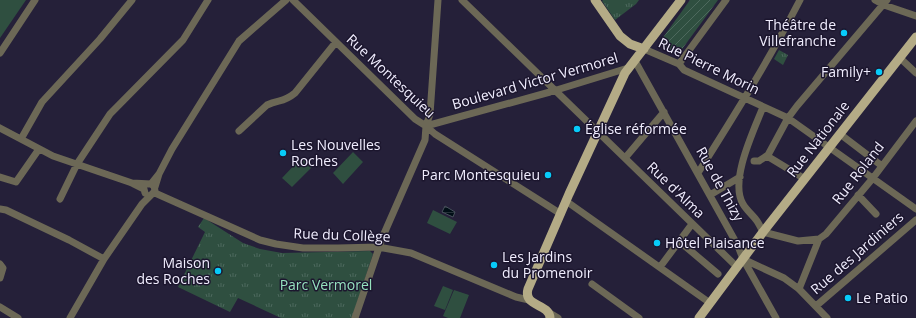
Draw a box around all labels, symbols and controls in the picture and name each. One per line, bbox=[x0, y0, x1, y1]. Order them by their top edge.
place label: Théâtre de Villefranche bbox=[759, 15, 836, 50]
marker: Théâtre de Villefranche bbox=[839, 28, 849, 38]
street label: Rue Montesquieu bbox=[343, 29, 440, 122]
street label: Rue Pierre Morin bbox=[655, 33, 763, 98]
street label: Boulevard Victor Vermorel bbox=[450, 48, 620, 113]
place label: Family+ bbox=[821, 62, 871, 81]
marker: Family+ bbox=[874, 67, 884, 77]
street label: Rue Nationale bbox=[782, 97, 853, 181]
place label: Église réformée bbox=[585, 119, 687, 138]
marker: Église réformée bbox=[572, 124, 582, 134]
place label: Les Nouvelles Roches bbox=[291, 135, 381, 170]
street label: Rue Roland bbox=[827, 138, 888, 208]
street label: Rue de Thizy bbox=[692, 143, 749, 225]
marker: Les Nouvelles Roches bbox=[278, 148, 288, 158]
street label: Rue d'Alma bbox=[643, 157, 709, 222]
place label: Parc Montesquieu bbox=[421, 165, 540, 184]
marker: Parc Montesquieu bbox=[543, 170, 553, 180]
street label: Rue des Jardiniers bbox=[806, 207, 907, 298]
street label: Rue du Collège bbox=[293, 223, 391, 246]
place label: Hôtel Plaisance bbox=[665, 233, 765, 252]
marker: Hôtel Plaisance bbox=[652, 238, 662, 248]
place label: Les Jardins du Promenoir bbox=[502, 247, 593, 282]
place label: Maison des Roches bbox=[136, 253, 210, 288]
marker: Les Jardins du Promenoir bbox=[489, 260, 499, 270]
marker: Maison des Roches bbox=[213, 266, 223, 276]
park label: Parc Vermorel bbox=[280, 275, 372, 294]
place label: Le Patio bbox=[856, 288, 908, 307]
marker: Le Patio bbox=[843, 293, 853, 303]

